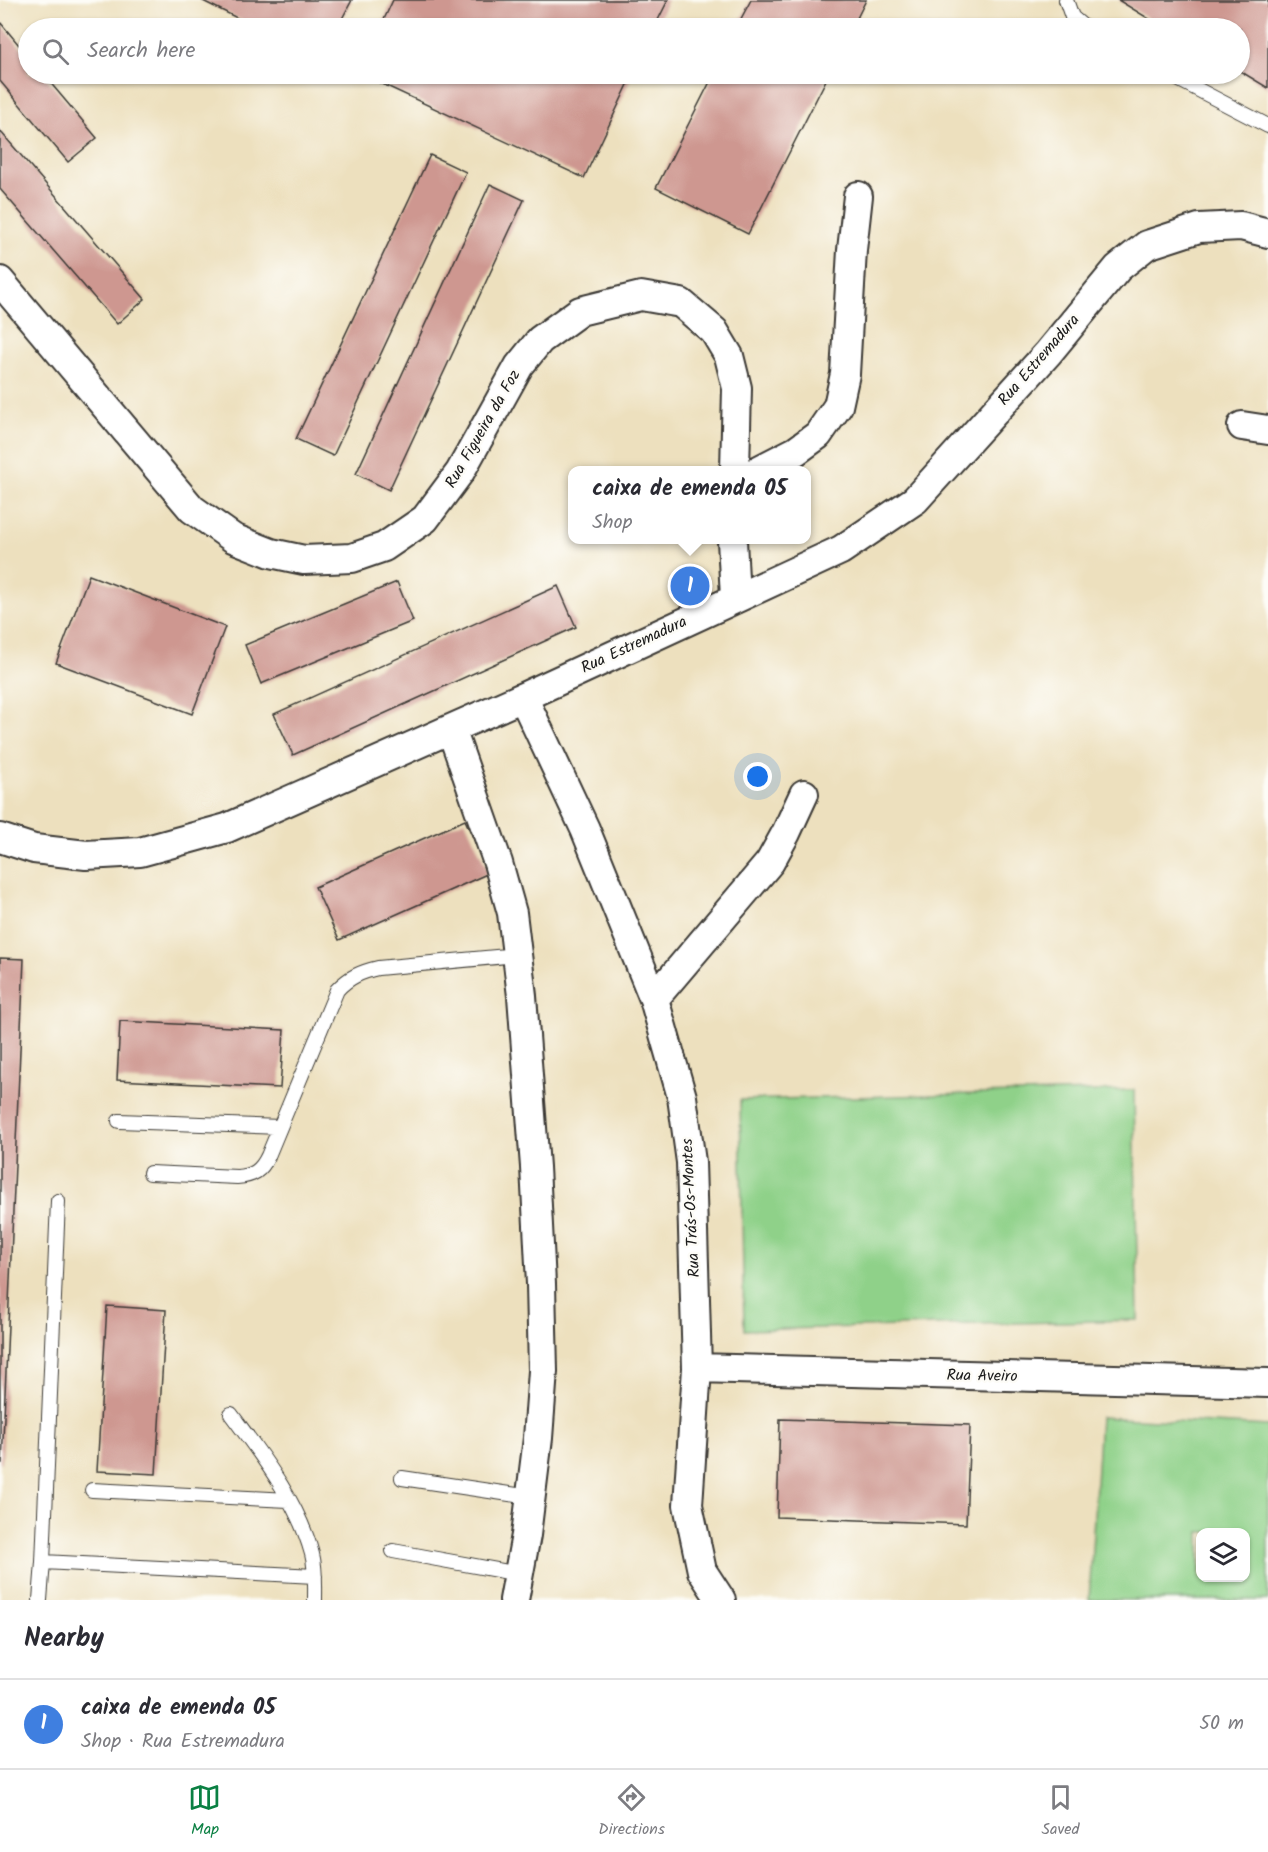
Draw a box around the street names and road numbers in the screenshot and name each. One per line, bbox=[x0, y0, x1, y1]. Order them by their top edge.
street label: Rua Estremadura bbox=[992, 309, 1086, 411]
street label: Rua Figueira da Foz bbox=[439, 365, 527, 493]
street label: Rua Estremadura bbox=[577, 609, 691, 681]
street label: Rua Trás-Os-Montes bbox=[675, 1138, 707, 1278]
street label: Rua Aveiro bbox=[946, 1363, 1018, 1389]

